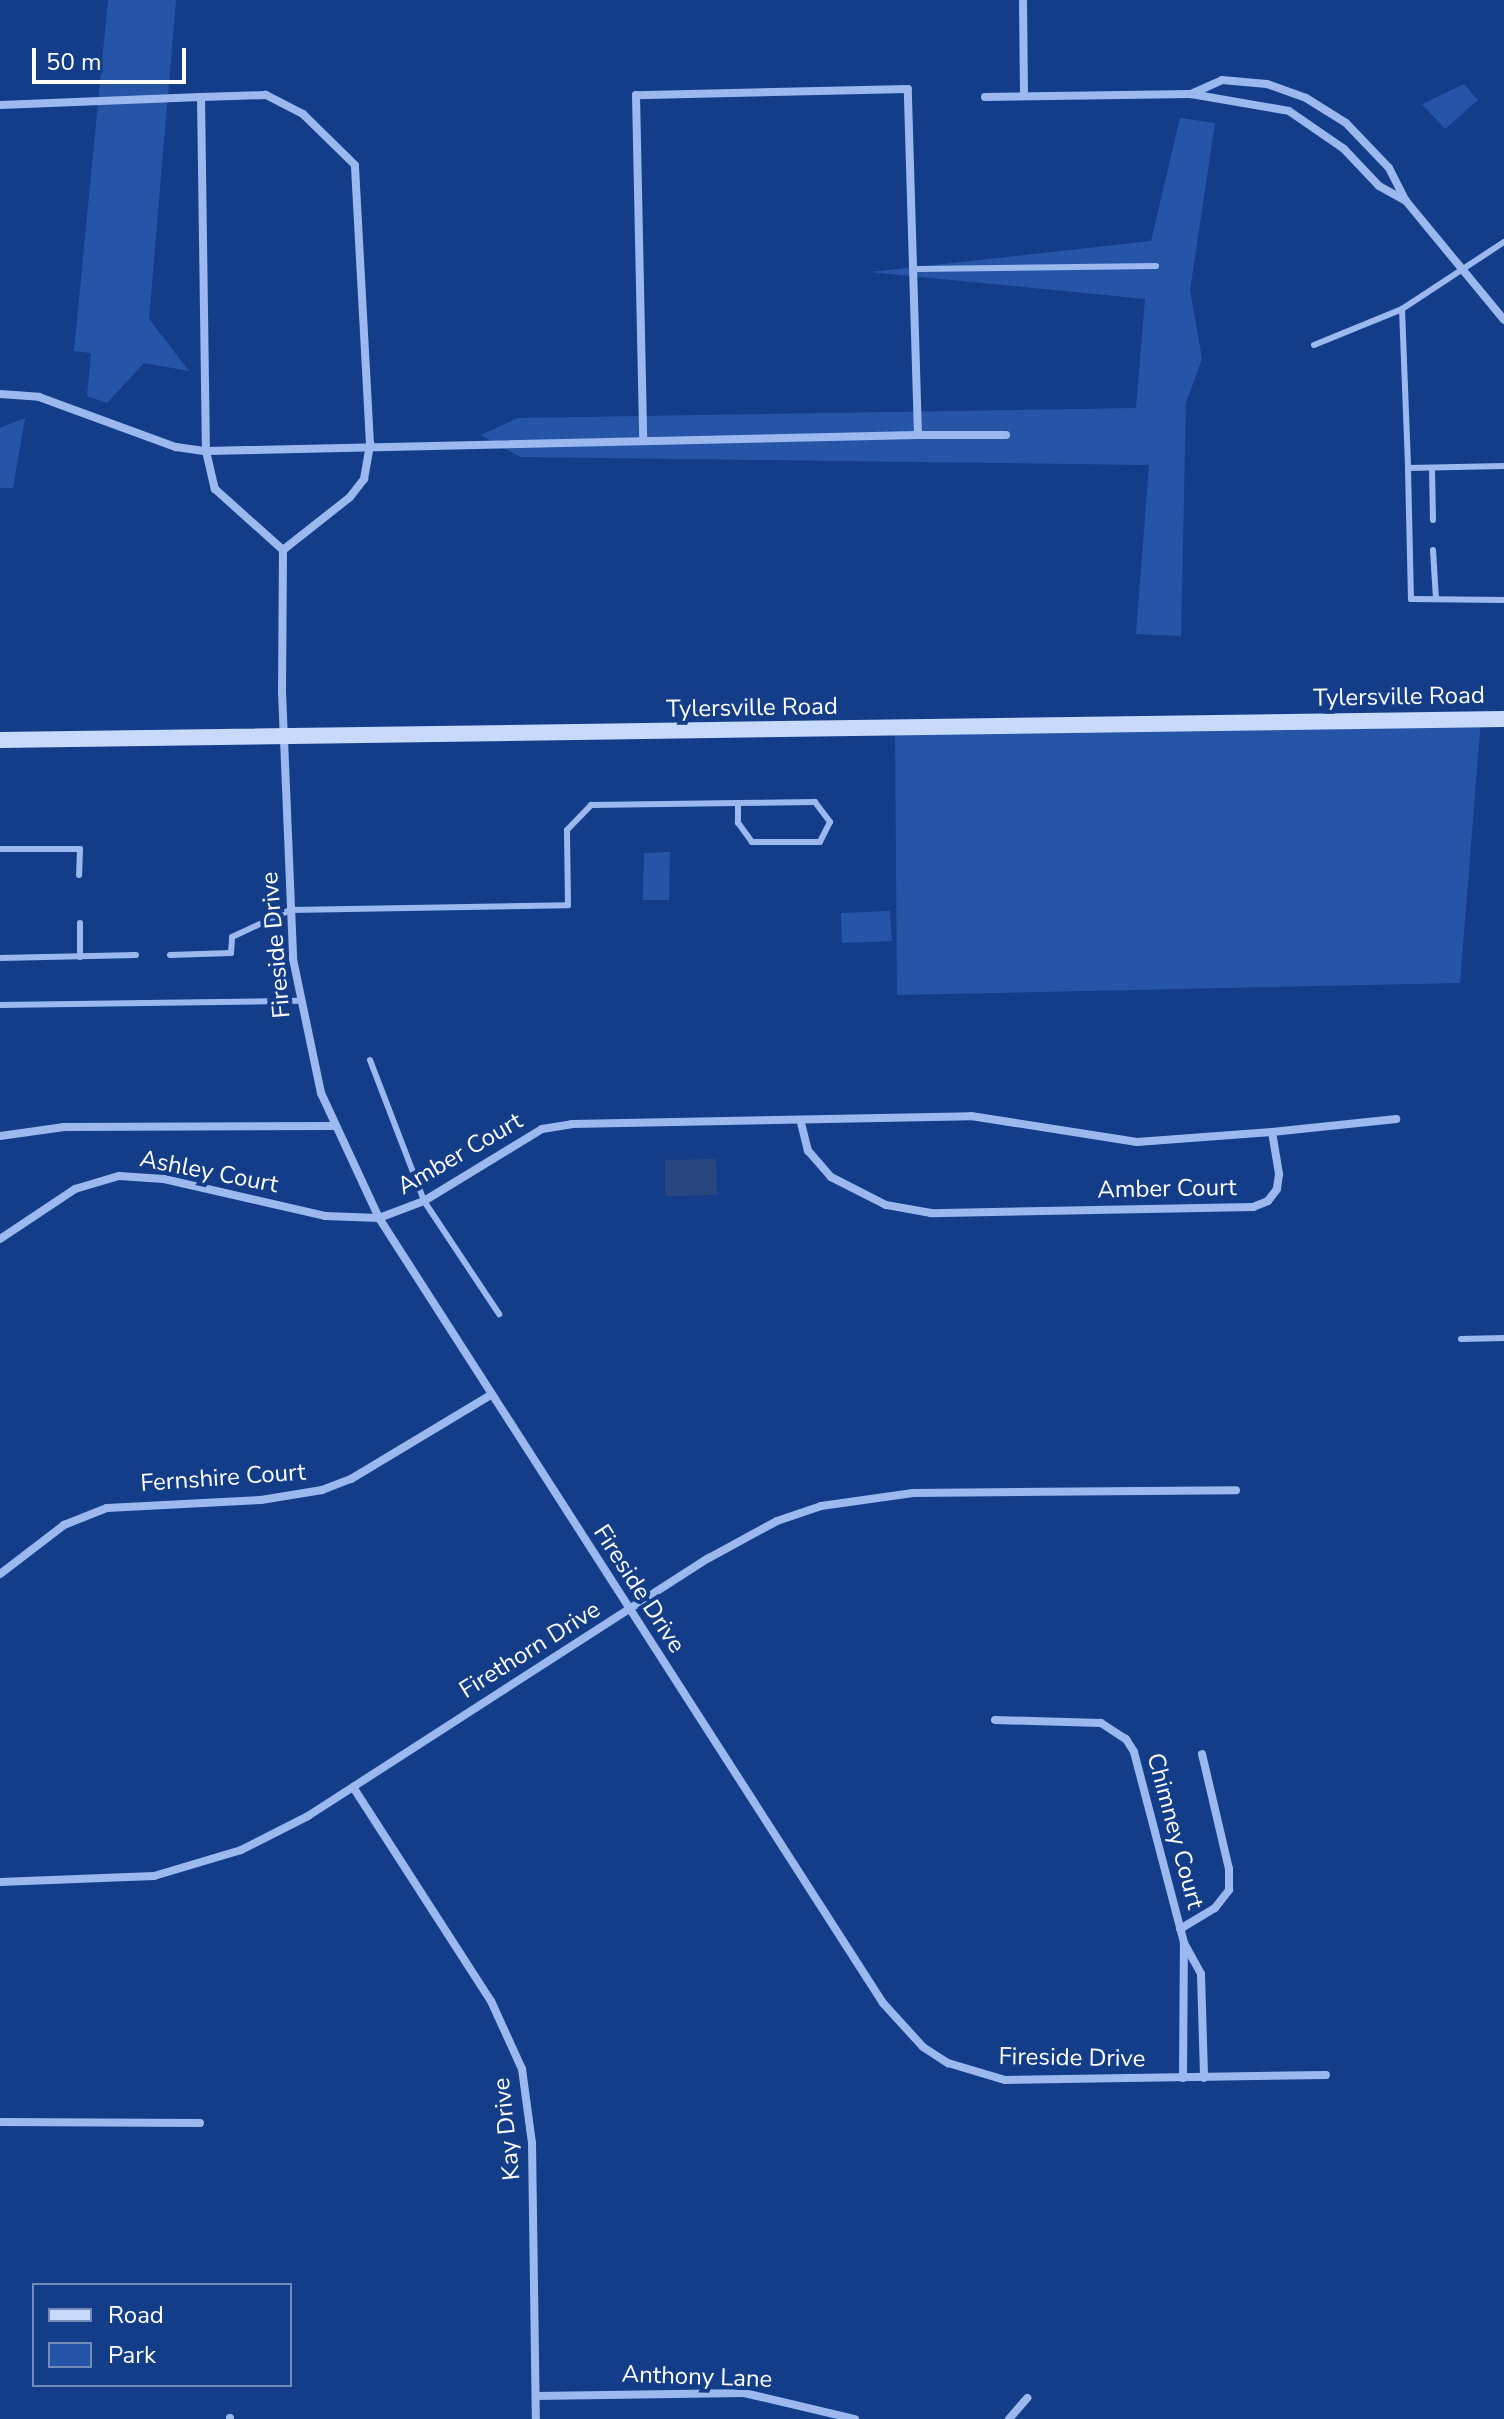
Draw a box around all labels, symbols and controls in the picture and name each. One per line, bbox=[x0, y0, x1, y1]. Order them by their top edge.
scale bar bbox=[36, 32, 190, 82]
text: 50 m bbox=[46, 46, 102, 78]
street label: Tylersville Road bbox=[1313, 681, 1485, 713]
street label: Tylersville Road bbox=[666, 692, 838, 724]
street label: Fireside Drive bbox=[255, 871, 297, 1019]
street label: Amber Court bbox=[392, 1107, 528, 1201]
street label: Ashley Court bbox=[137, 1144, 281, 1200]
street label: Amber Court bbox=[1097, 1173, 1237, 1205]
street label: Fernshire Court bbox=[139, 1458, 307, 1498]
street label: Fireside Drive bbox=[587, 1520, 691, 1658]
street label: Firethorn Drive bbox=[454, 1595, 606, 1705]
street label: Chimney Court bbox=[1140, 1750, 1210, 1912]
street label: Fireside Drive bbox=[998, 2042, 1146, 2074]
street label: Kay Drive bbox=[487, 2076, 527, 2182]
legend bbox=[32, 2283, 292, 2387]
text: Road bbox=[108, 2299, 164, 2331]
text: Park bbox=[108, 2339, 156, 2371]
street label: Anthony Lane bbox=[621, 2360, 773, 2394]

